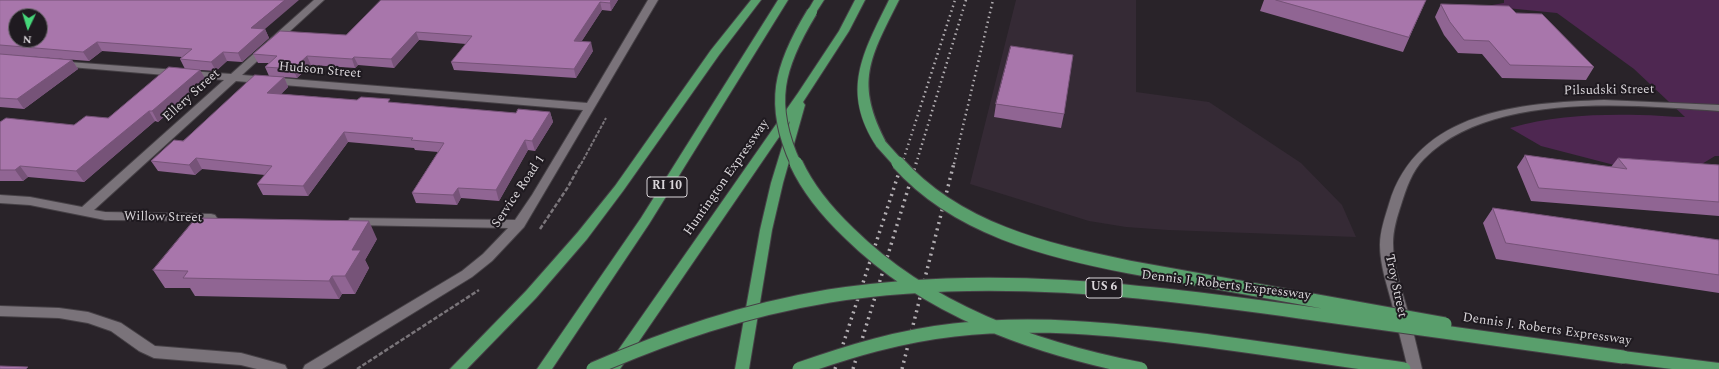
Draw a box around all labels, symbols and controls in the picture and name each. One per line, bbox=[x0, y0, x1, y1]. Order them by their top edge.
north arrow bbox=[8, 8, 48, 48]
text: N bbox=[22, 31, 32, 48]
street label: Hudson Street bbox=[278, 60, 362, 82]
street label: Ellery Street bbox=[160, 66, 224, 126]
street label: Pilsudski Street bbox=[1564, 82, 1654, 100]
street label: Huntington Expressway bbox=[681, 117, 773, 239]
street label: Service Road 1 bbox=[489, 153, 549, 231]
road number: RI 10 bbox=[647, 177, 687, 197]
street label: Willow Street bbox=[124, 210, 202, 226]
street label: Troy Street bbox=[1381, 253, 1409, 319]
street label: Dennis J. Roberts Expressway bbox=[1140, 268, 1312, 304]
road number: US 6 bbox=[1086, 278, 1122, 298]
street label: Dennis J. Roberts Expressway bbox=[1462, 310, 1632, 350]

